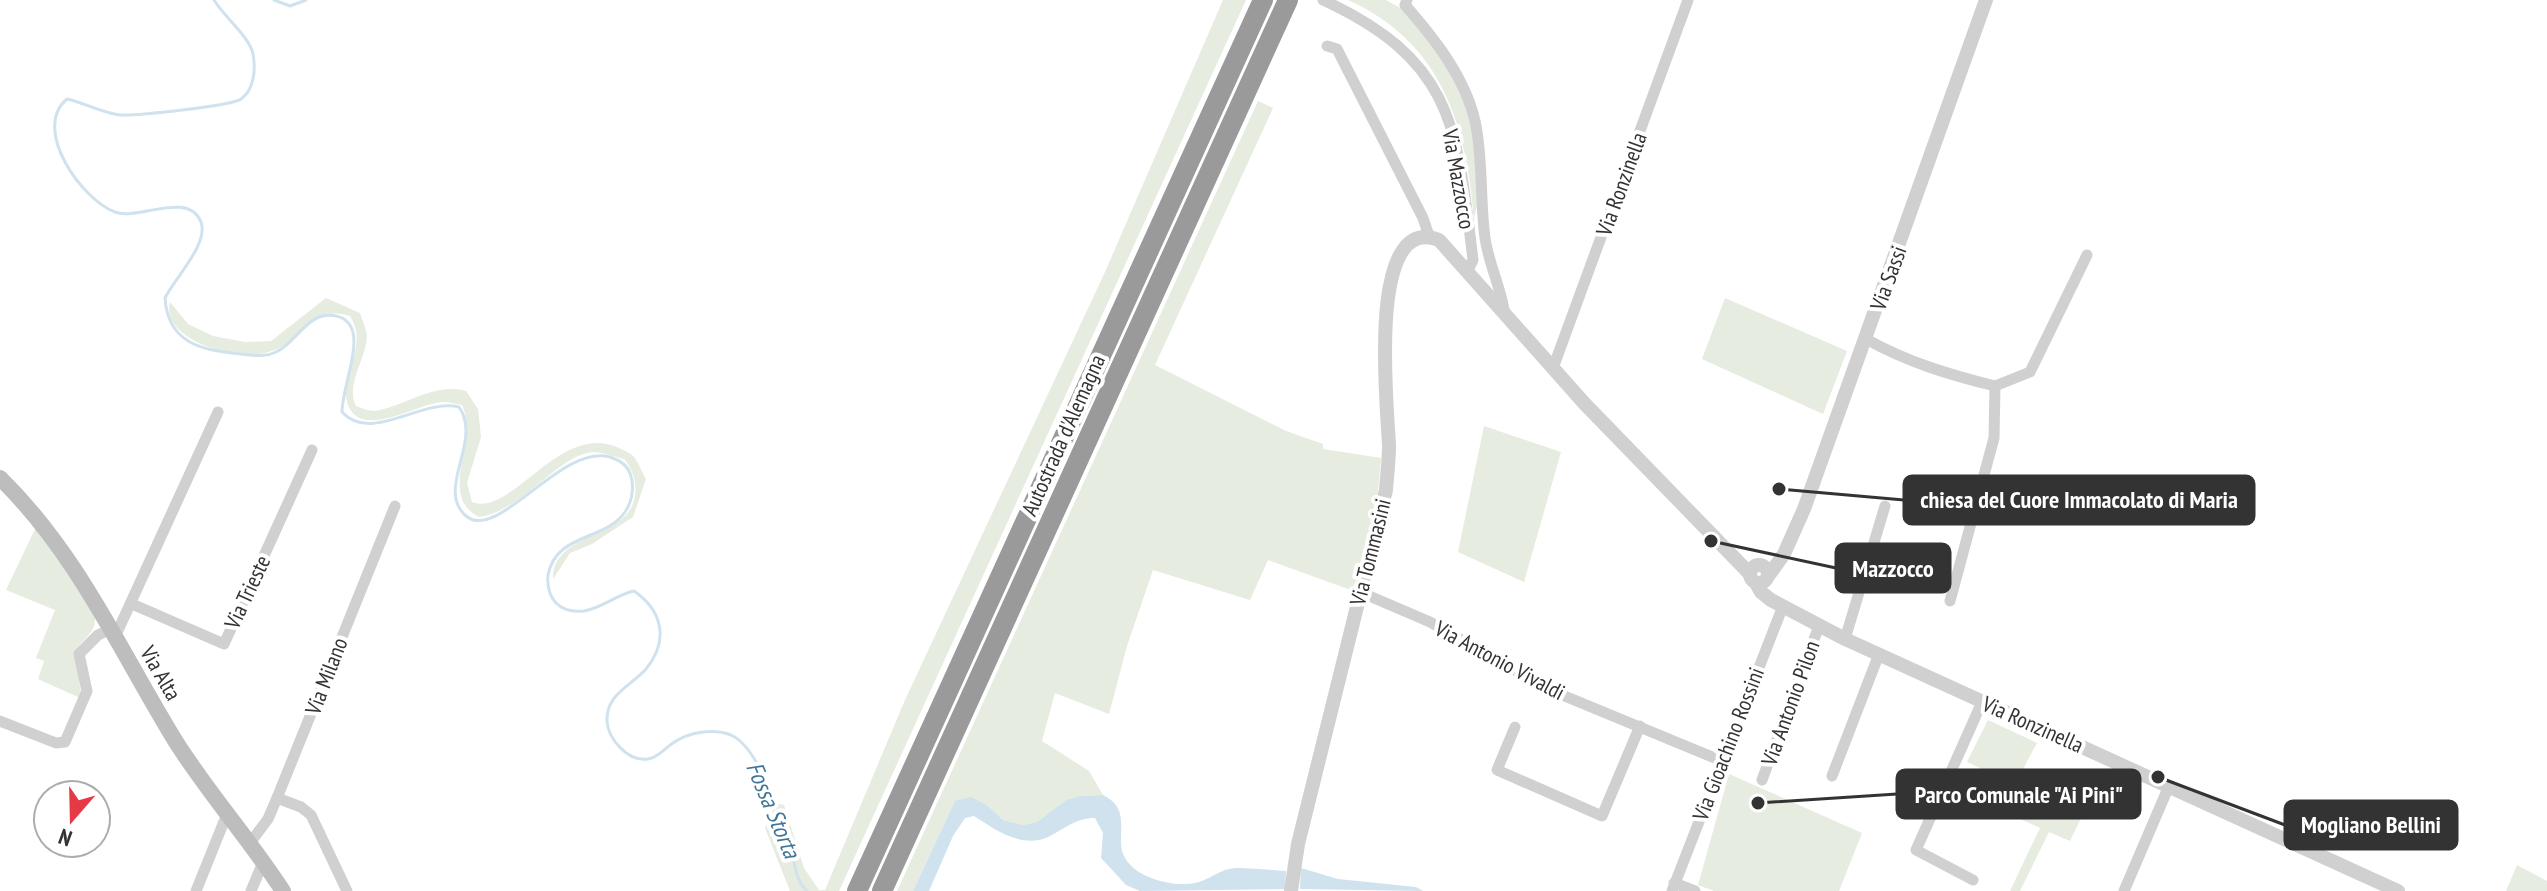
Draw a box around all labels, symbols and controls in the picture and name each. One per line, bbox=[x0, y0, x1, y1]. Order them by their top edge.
street label: Via Mazzocco bbox=[1436, 126, 1482, 231]
street label: Via Ronzinella bbox=[1589, 129, 1653, 240]
street label: Via Sassi bbox=[1863, 242, 1912, 315]
street label: Autostrada d'Alemagna bbox=[1015, 350, 1111, 520]
callout: chiesa del Cuore Immacolato di Maria bbox=[1904, 476, 2254, 524]
text: chiesa del Cuore Immacolato di Maria bbox=[1920, 484, 2238, 515]
street label: Via Tommasini bbox=[1343, 496, 1397, 609]
callout: Mazzocco bbox=[1836, 544, 1950, 592]
street label: Via Trieste bbox=[217, 551, 276, 634]
text: Mazzocco bbox=[1852, 553, 1934, 584]
street label: Via Antonio Vivaldi bbox=[1429, 614, 1570, 706]
street label: Via Milano bbox=[298, 633, 353, 719]
street label: Via Antonio Pilon bbox=[1754, 637, 1826, 770]
street label: Via Alta bbox=[134, 640, 188, 705]
street label: Via Gioachino Rossini bbox=[1686, 663, 1770, 825]
street label: Via Ronzinella bbox=[1977, 689, 2088, 759]
water label: Fossa Storta bbox=[739, 757, 808, 864]
callout: Parco Comunale "Ai Pini" bbox=[1897, 770, 2140, 818]
north arrow bbox=[32, 779, 112, 859]
text: Parco Comunale "Ai Pini" bbox=[1915, 779, 2123, 810]
callout: Mogliano Bellini bbox=[2285, 801, 2457, 849]
text: Mogliano Bellini bbox=[2301, 809, 2441, 840]
text: N bbox=[55, 823, 76, 853]

